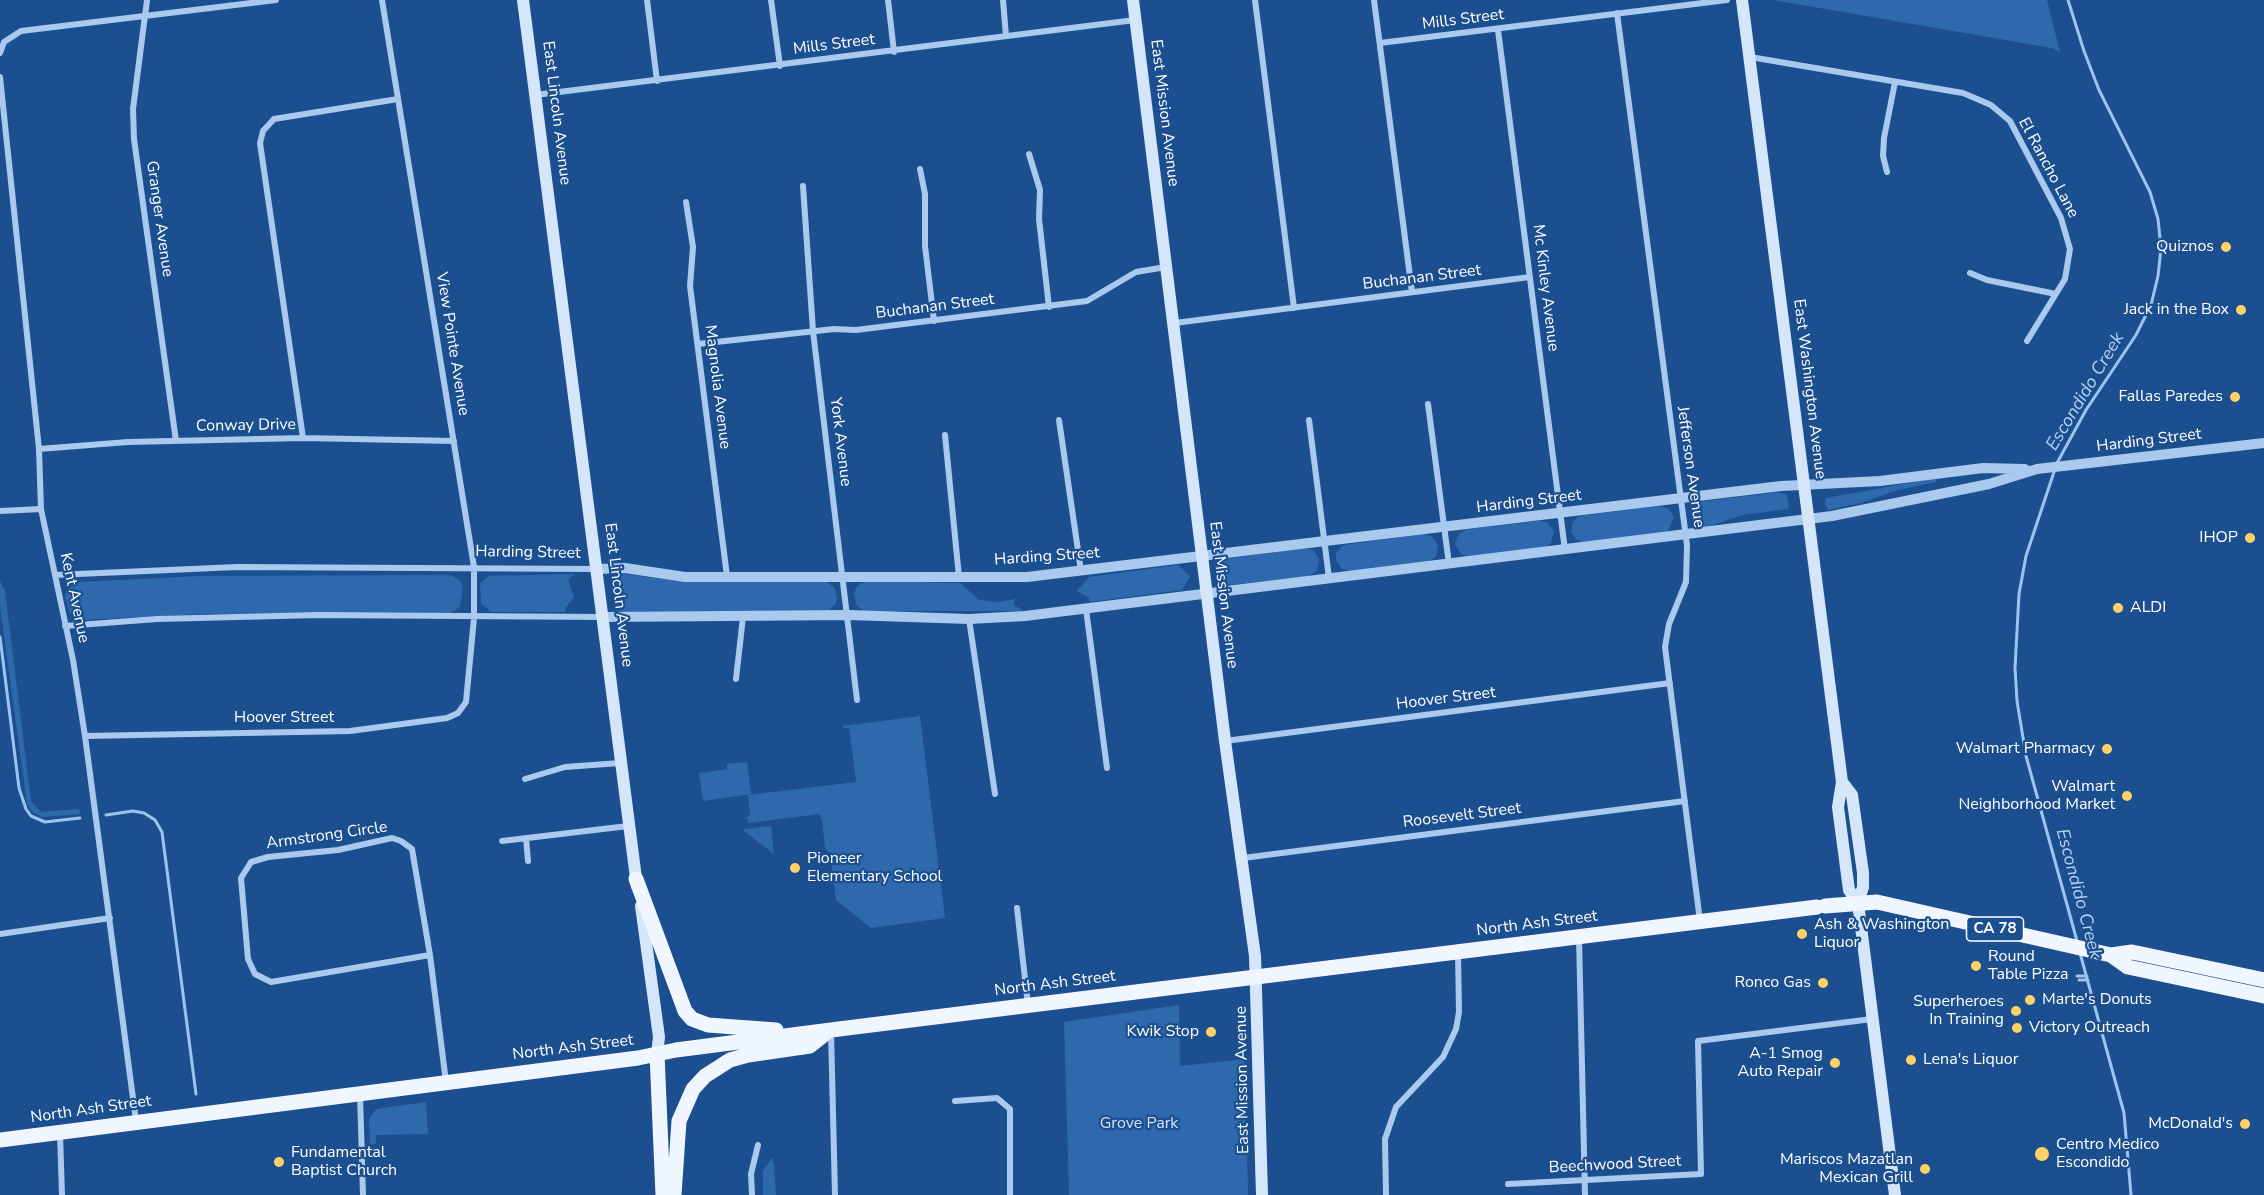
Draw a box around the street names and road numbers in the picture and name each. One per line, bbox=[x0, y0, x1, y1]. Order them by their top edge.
street label: Mills Street bbox=[1421, 5, 1505, 35]
street label: Mills Street bbox=[792, 30, 876, 60]
street label: East Mission Avenue bbox=[1145, 38, 1183, 188]
street label: East Lincoln Avenue bbox=[538, 40, 574, 186]
street label: El Rancho Lane bbox=[2014, 115, 2082, 221]
street label: Granger Avenue bbox=[141, 160, 177, 278]
street label: Mc Kinley Avenue bbox=[1528, 223, 1562, 353]
street label: Buchanan Street bbox=[1362, 261, 1482, 295]
street label: View Pointe Avenue bbox=[431, 271, 473, 417]
street label: Buchanan Street bbox=[875, 290, 995, 324]
street label: East Washington Avenue bbox=[1788, 298, 1830, 480]
street label: Magnolia Avenue bbox=[700, 324, 734, 450]
street label: York Avenue bbox=[825, 396, 855, 488]
street label: Jefferson Avenue bbox=[1672, 405, 1708, 529]
street label: Conway Drive bbox=[196, 416, 296, 436]
street label: Harding Street bbox=[2095, 425, 2203, 457]
street label: Harding Street bbox=[1475, 486, 1583, 518]
street label: East Mission Avenue bbox=[1204, 520, 1242, 670]
street label: East Lincoln Avenue bbox=[600, 522, 636, 668]
street label: Harding Street bbox=[475, 542, 581, 564]
street label: Harding Street bbox=[994, 544, 1100, 570]
street label: Kent Avenue bbox=[55, 551, 93, 645]
street label: Hoover Street bbox=[1395, 683, 1497, 715]
street label: Hoover Street bbox=[234, 708, 334, 728]
street label: Roosevelt Street bbox=[1402, 799, 1522, 833]
street label: Armstrong Circle bbox=[265, 818, 389, 854]
street label: North Ash Street bbox=[1475, 907, 1599, 941]
road number: CA 78 bbox=[1966, 917, 2024, 941]
street label: North Ash Street bbox=[993, 967, 1117, 1001]
street label: East Mission Avenue bbox=[1232, 1006, 1254, 1154]
street label: North Ash Street bbox=[511, 1031, 635, 1065]
street label: North Ash Street bbox=[29, 1092, 153, 1128]
street label: Beechwood Street bbox=[1548, 1152, 1682, 1178]

